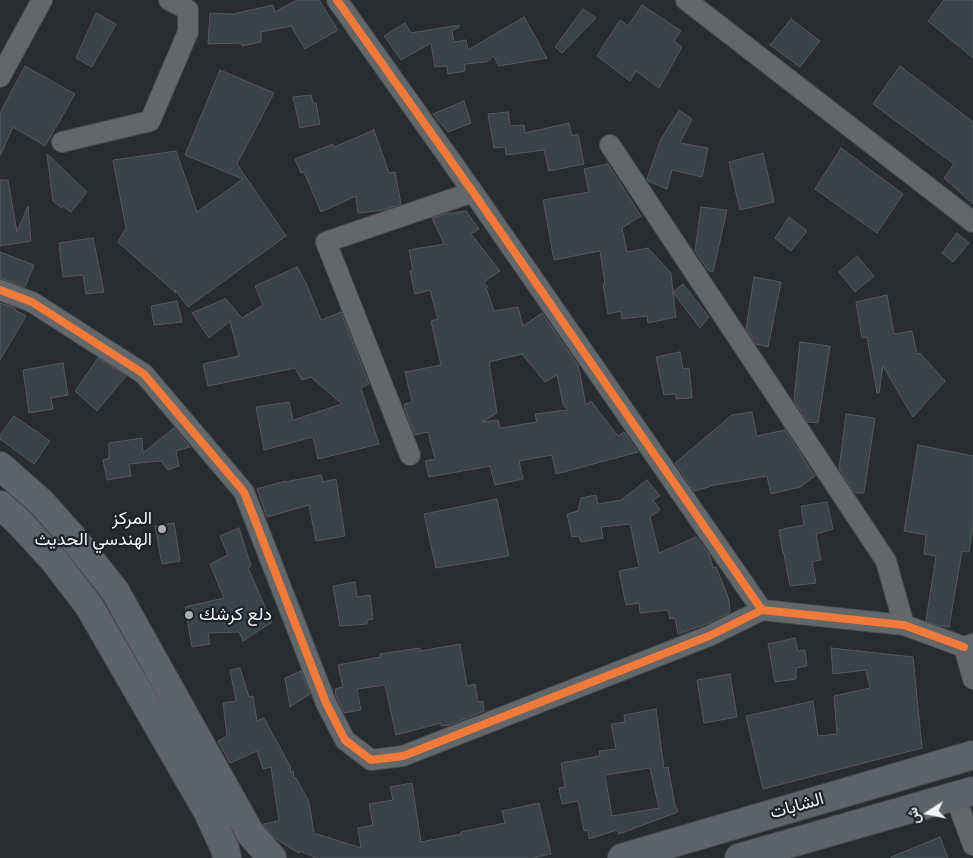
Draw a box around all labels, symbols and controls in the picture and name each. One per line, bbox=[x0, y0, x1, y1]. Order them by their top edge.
place label: المركز الهندسي الحديث bbox=[34, 508, 152, 550]
marker: المركز الهندسي الحديث bbox=[156, 523, 168, 535]
place label: دلع كرشك bbox=[199, 604, 272, 626]
marker: دلع كرشك bbox=[183, 609, 195, 621]
street label: الشابات bbox=[768, 788, 826, 824]
north arrow bbox=[903, 788, 953, 838]
text: ش bbox=[903, 806, 924, 826]

